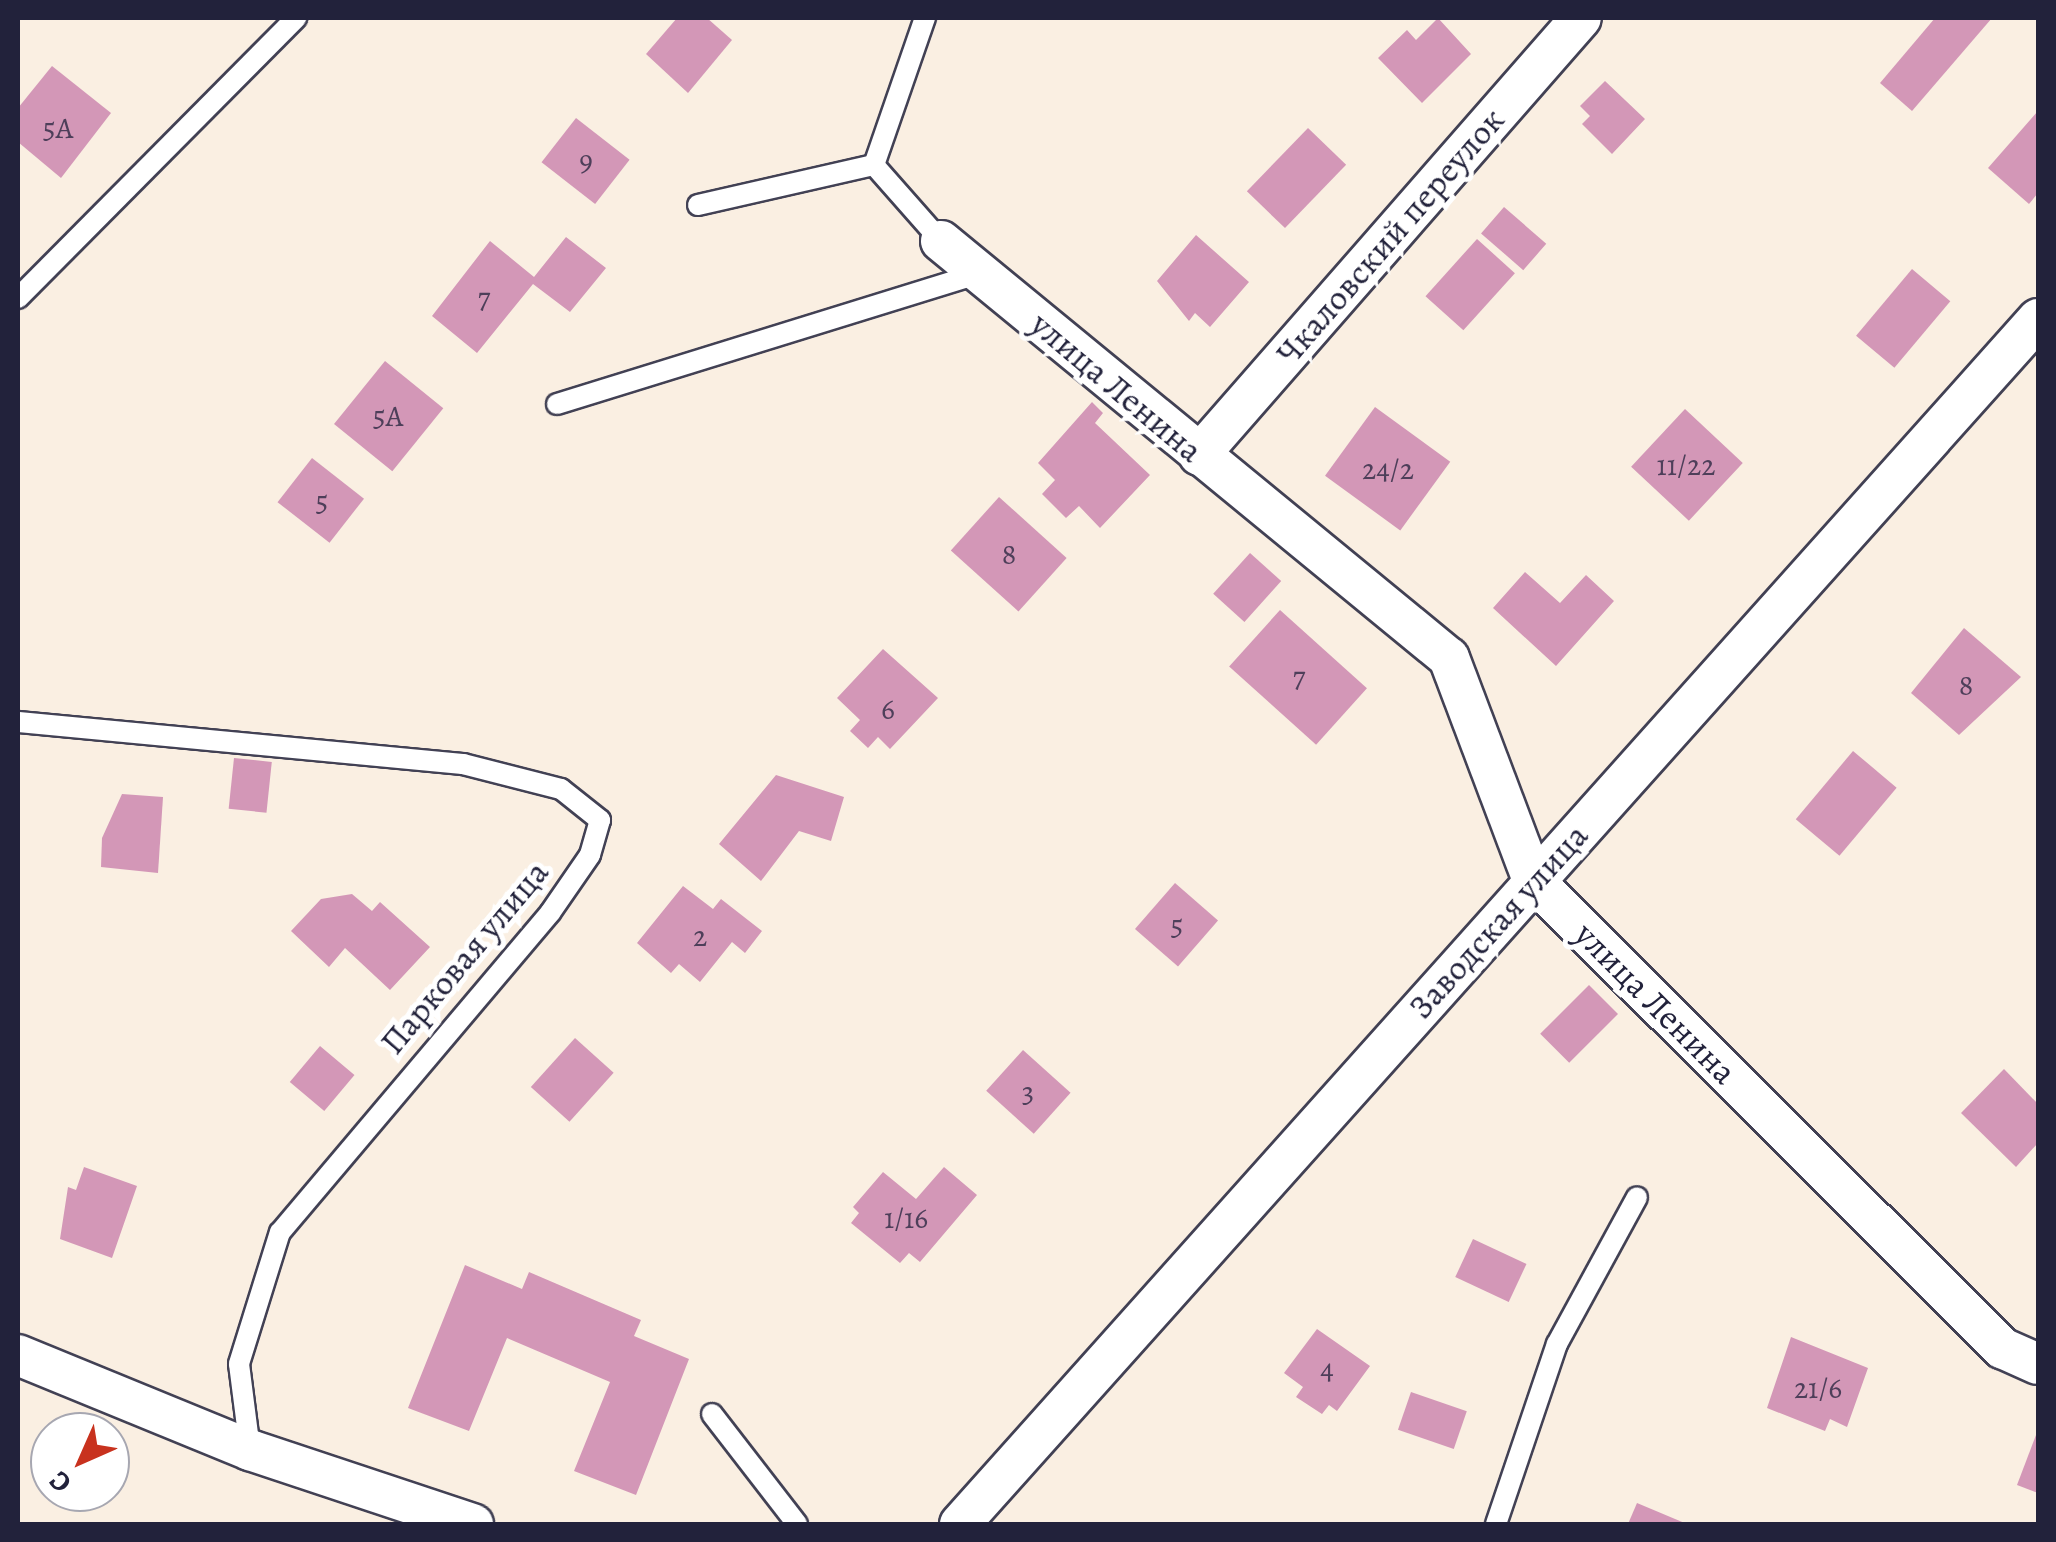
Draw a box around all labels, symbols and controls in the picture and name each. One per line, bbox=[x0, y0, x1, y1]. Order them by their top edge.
street label: Чкаловский переулок bbox=[1267, 99, 1513, 373]
house number: 5А bbox=[43, 110, 73, 146]
house number: 9 bbox=[579, 143, 593, 179]
house number: 7 bbox=[478, 280, 490, 316]
street label: улица Ленина bbox=[1022, 303, 1212, 471]
house number: 5А bbox=[373, 398, 403, 434]
house number: 11/22 bbox=[1657, 447, 1715, 483]
house number: 24/2 bbox=[1362, 451, 1414, 487]
house number: 5 bbox=[316, 483, 328, 519]
house number: 8 bbox=[1002, 536, 1016, 572]
house number: 7 bbox=[1293, 659, 1305, 695]
house number: 8 bbox=[1959, 667, 1973, 703]
house number: 6 bbox=[881, 691, 895, 727]
street label: Заводская улица bbox=[1399, 815, 1597, 1027]
street label: Парковая улица bbox=[371, 852, 557, 1062]
house number: 5 bbox=[1171, 907, 1183, 943]
street label: улица Ленина bbox=[1566, 913, 1746, 1093]
house number: 2 bbox=[693, 918, 707, 954]
house number: 3 bbox=[1022, 1074, 1034, 1110]
house number: 1/16 bbox=[884, 1200, 928, 1236]
house number: 4 bbox=[1320, 1351, 1334, 1387]
house number: 21/6 bbox=[1794, 1370, 1842, 1406]
north arrow bbox=[30, 1412, 130, 1512]
text: С bbox=[41, 1462, 80, 1501]

